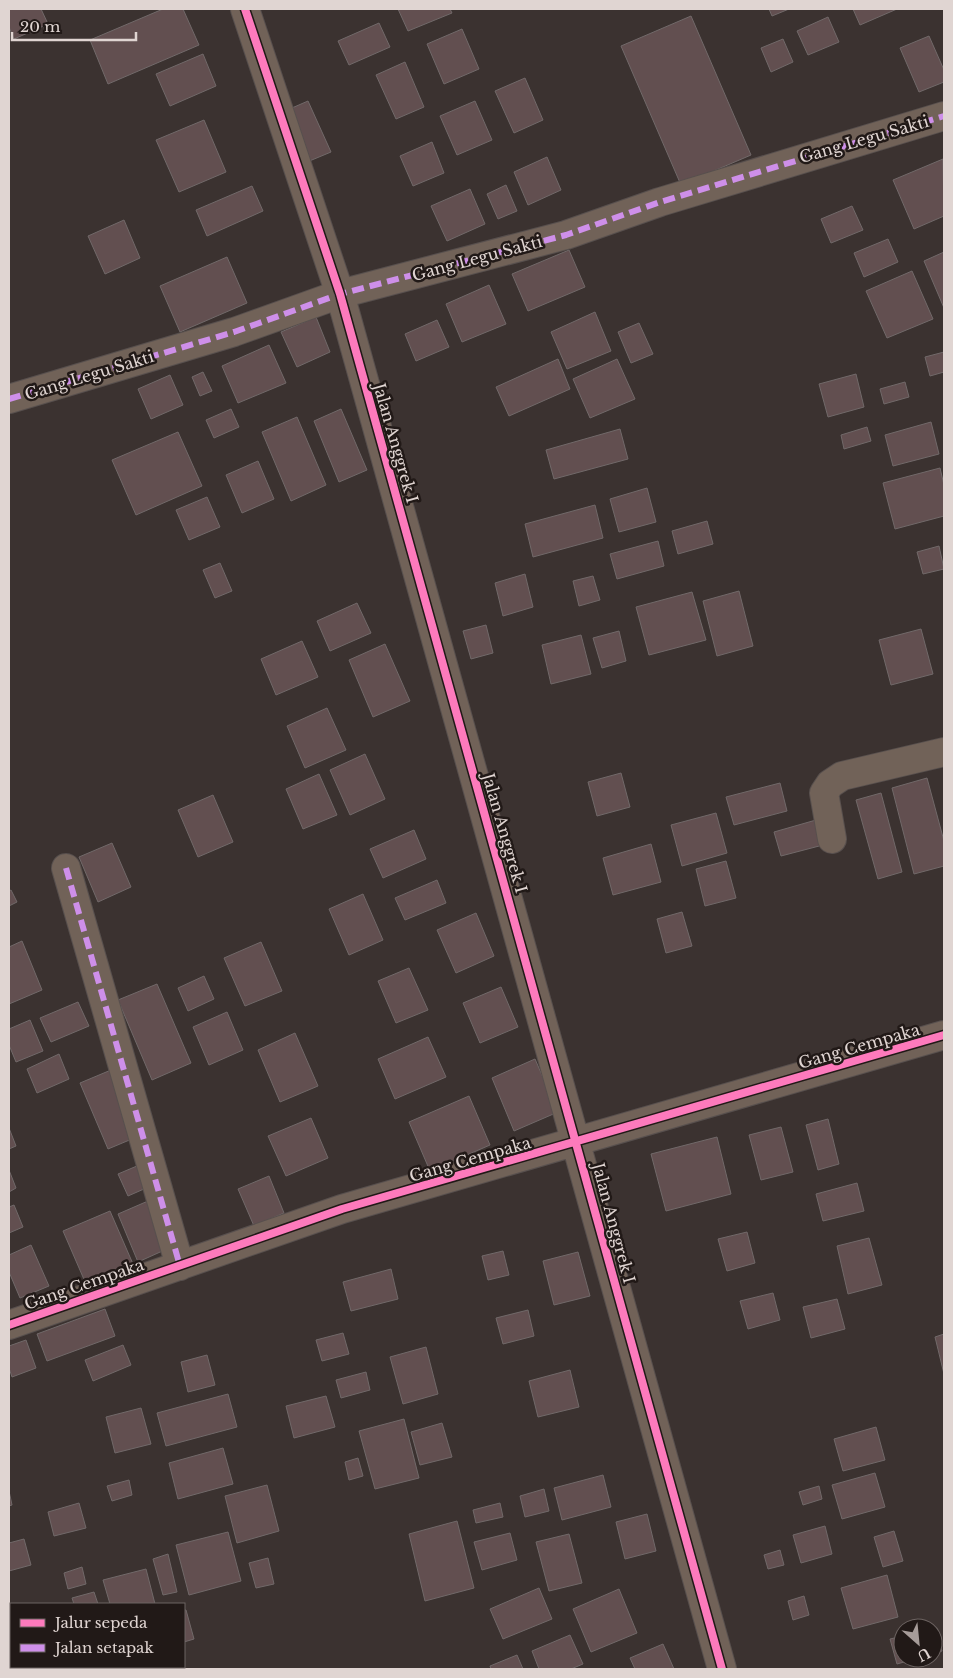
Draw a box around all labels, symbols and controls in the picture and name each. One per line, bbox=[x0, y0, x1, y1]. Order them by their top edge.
scale bar bbox=[12, 10, 136, 42]
text: 20 m bbox=[20, 17, 60, 36]
street label: Gang Legu Sakti bbox=[797, 111, 932, 167]
street label: Gang Legu Sakti bbox=[410, 231, 545, 285]
street label: Gang Legu Sakti bbox=[22, 346, 157, 404]
street label: Jalan Anggrek I bbox=[369, 379, 423, 505]
street label: Jalan Anggrek I bbox=[478, 769, 532, 895]
street label: Gang Cempaka bbox=[796, 1019, 922, 1073]
street label: Gang Cempaka bbox=[407, 1132, 533, 1186]
street label: Jalan Anggrek I bbox=[588, 1159, 640, 1285]
street label: Gang Cempaka bbox=[21, 1254, 147, 1314]
legend bbox=[10, 1603, 185, 1668]
text: Jalur sepeda bbox=[53, 1613, 148, 1632]
north arrow bbox=[893, 1618, 943, 1668]
text: Jalan setapak bbox=[53, 1638, 154, 1657]
text: U bbox=[914, 1644, 933, 1666]

